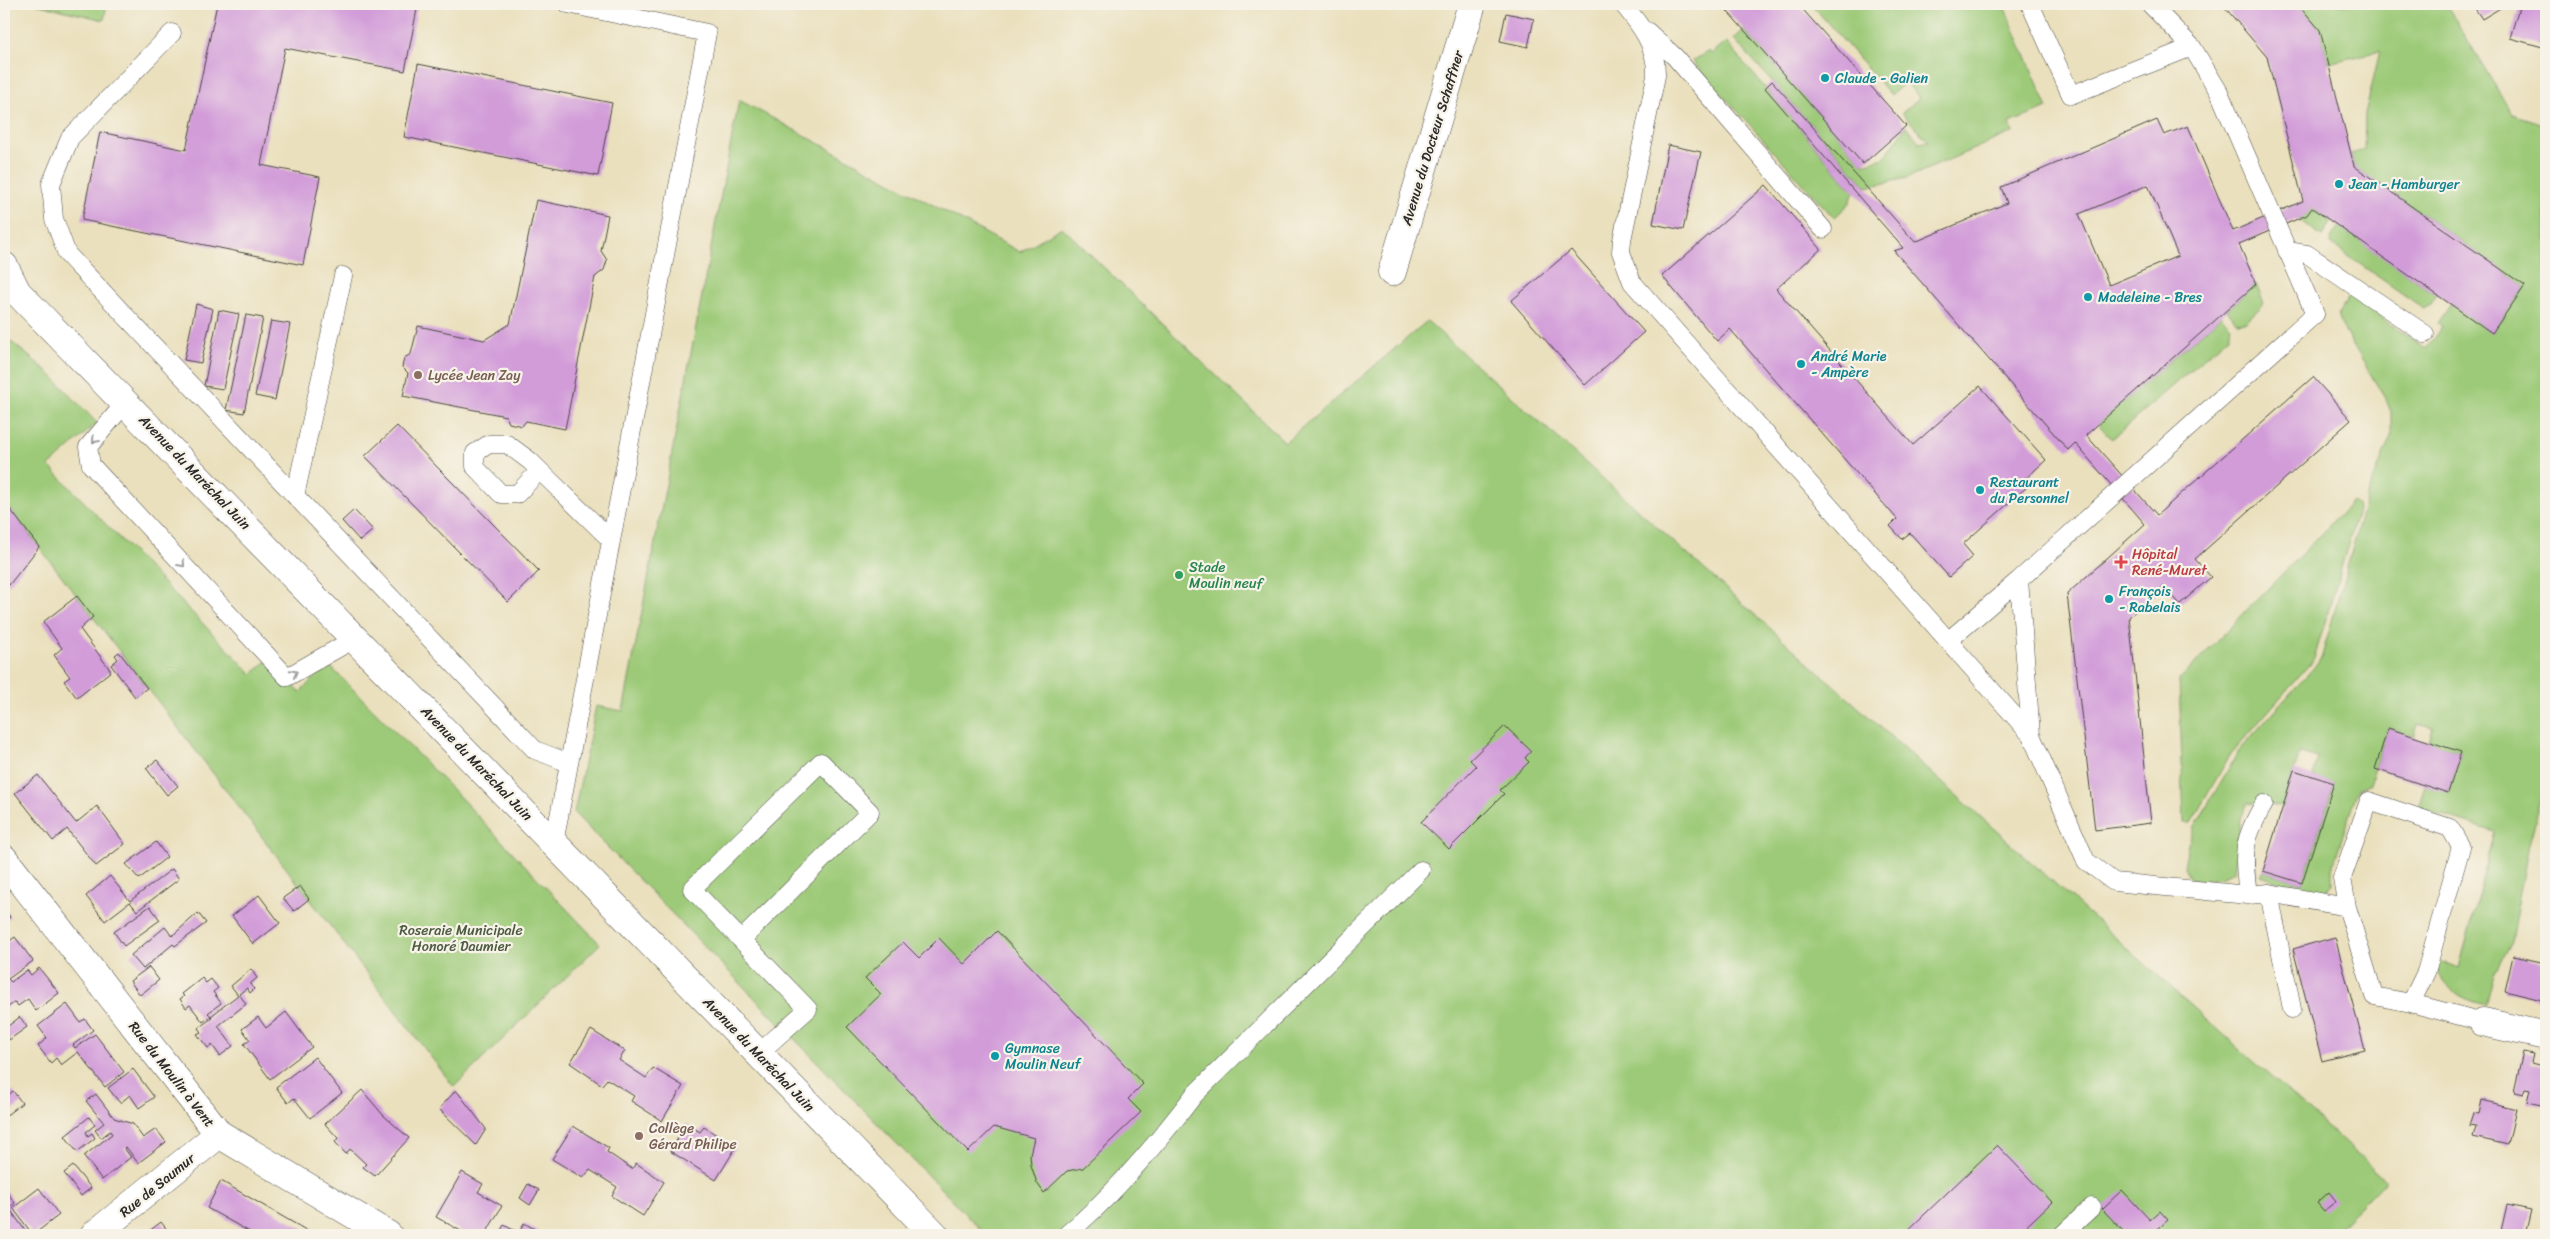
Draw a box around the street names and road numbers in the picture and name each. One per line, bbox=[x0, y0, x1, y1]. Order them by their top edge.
street label: Avenue du Docteur Schaffner bbox=[1394, 46, 1471, 230]
street label: Avenue du Maréchal Juin bbox=[132, 408, 257, 536]
street label: Avenue du Maréchal Juin bbox=[414, 699, 539, 827]
street label: Avenue du Maréchal Juin bbox=[696, 990, 821, 1118]
street label: Rue du Moulin à Vent bbox=[122, 1016, 221, 1133]
street label: Rue de Saumur bbox=[114, 1146, 202, 1224]

